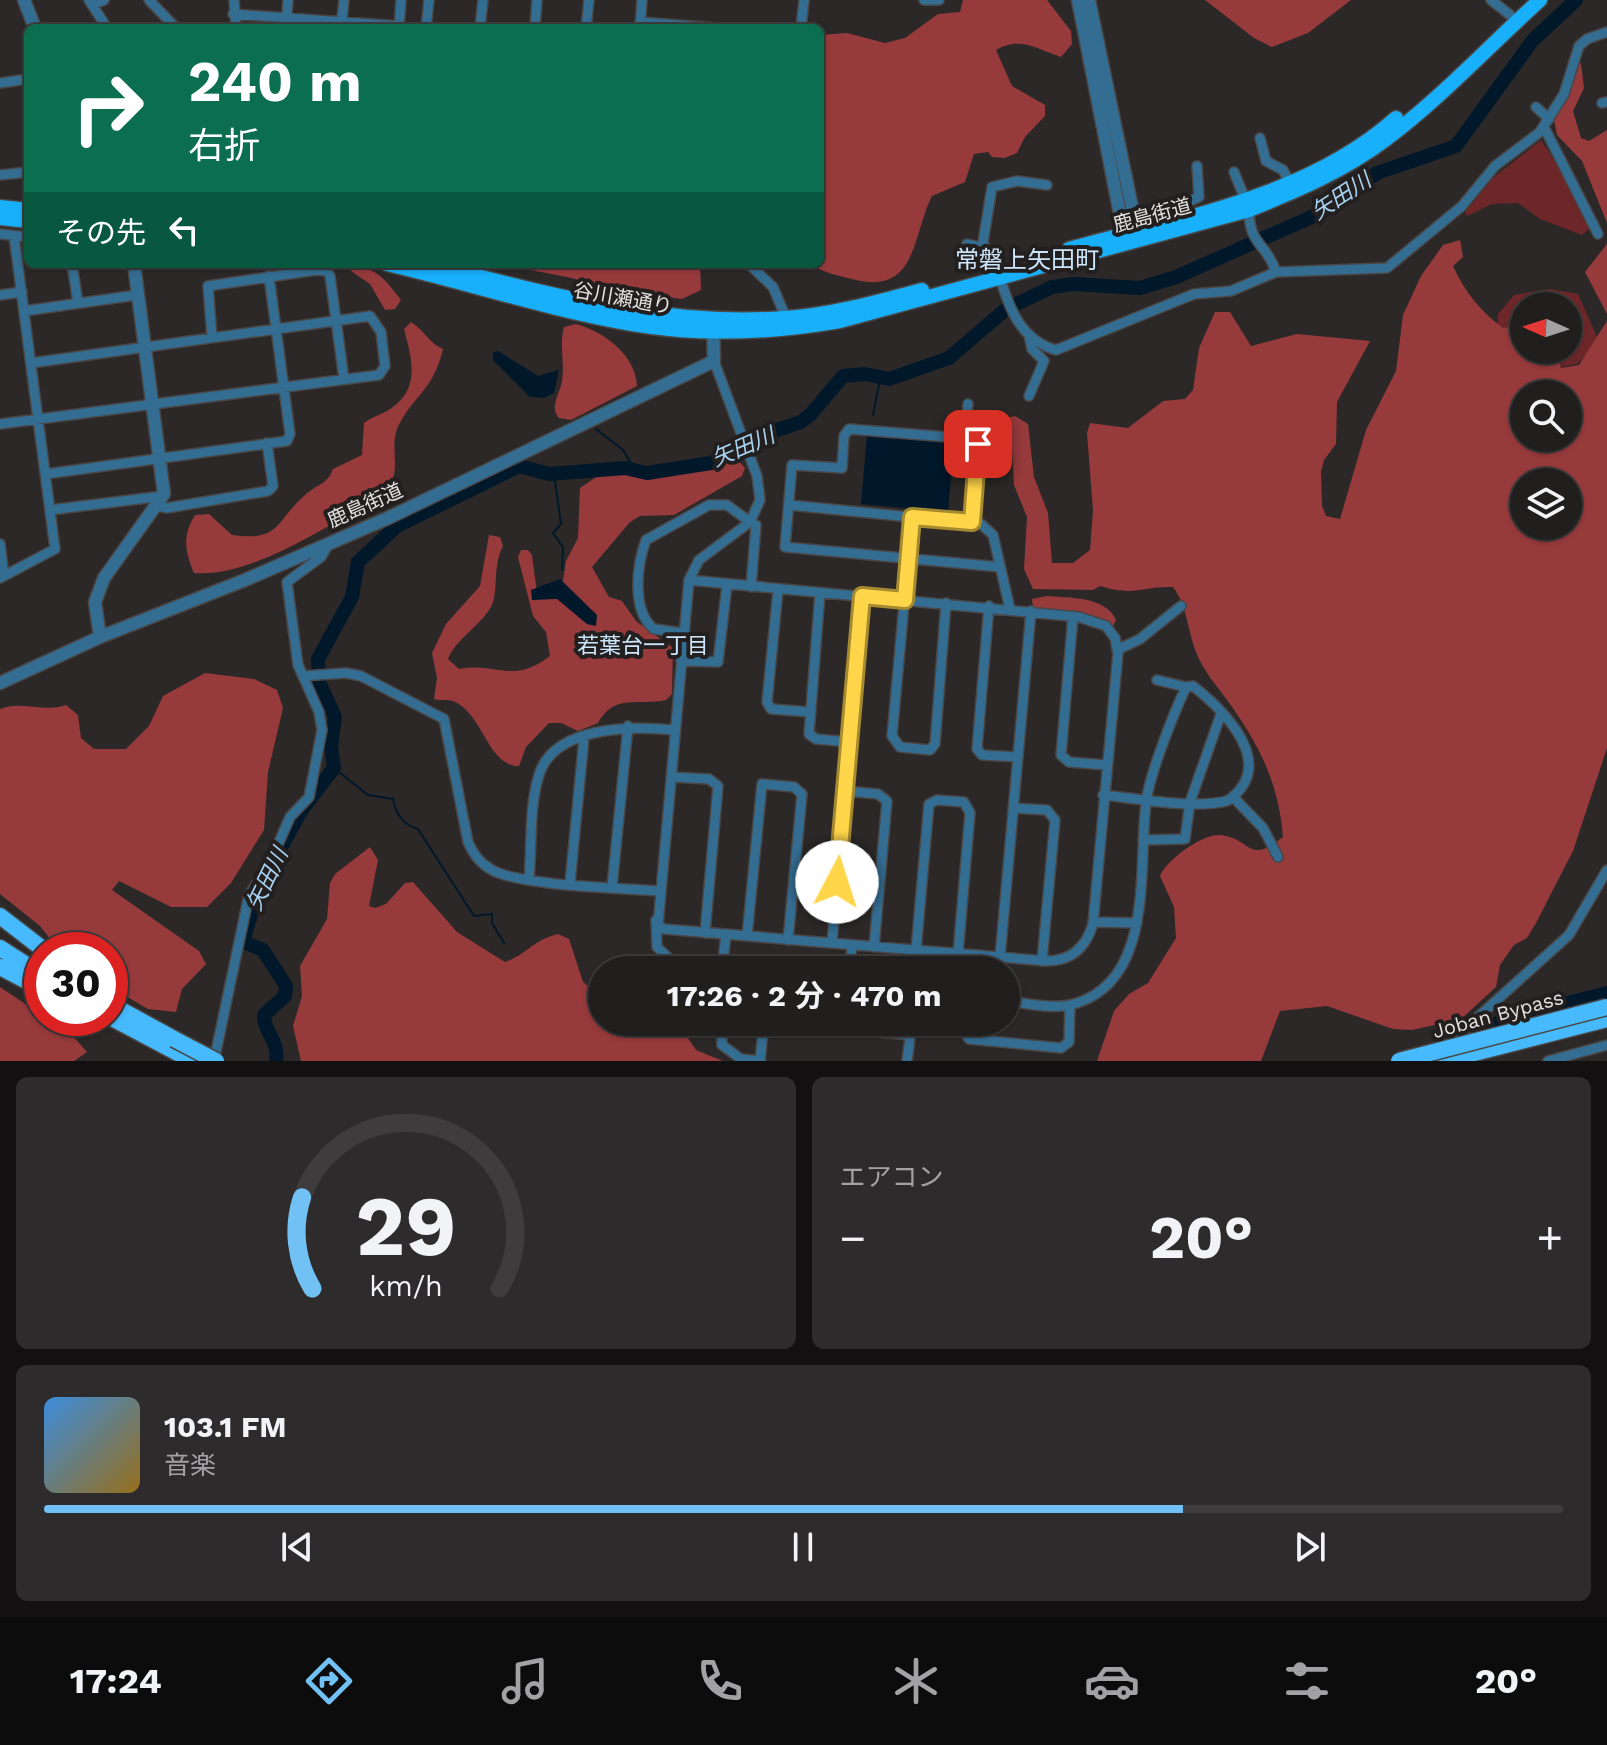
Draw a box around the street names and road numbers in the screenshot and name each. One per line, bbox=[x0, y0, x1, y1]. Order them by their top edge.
street label: 鹿島街道 bbox=[1110, 193, 1194, 237]
street label: 谷川瀬通り bbox=[572, 277, 674, 319]
street label: 鹿島街道 bbox=[324, 478, 406, 532]
street label: Joban Bypass bbox=[1430, 985, 1566, 1043]

